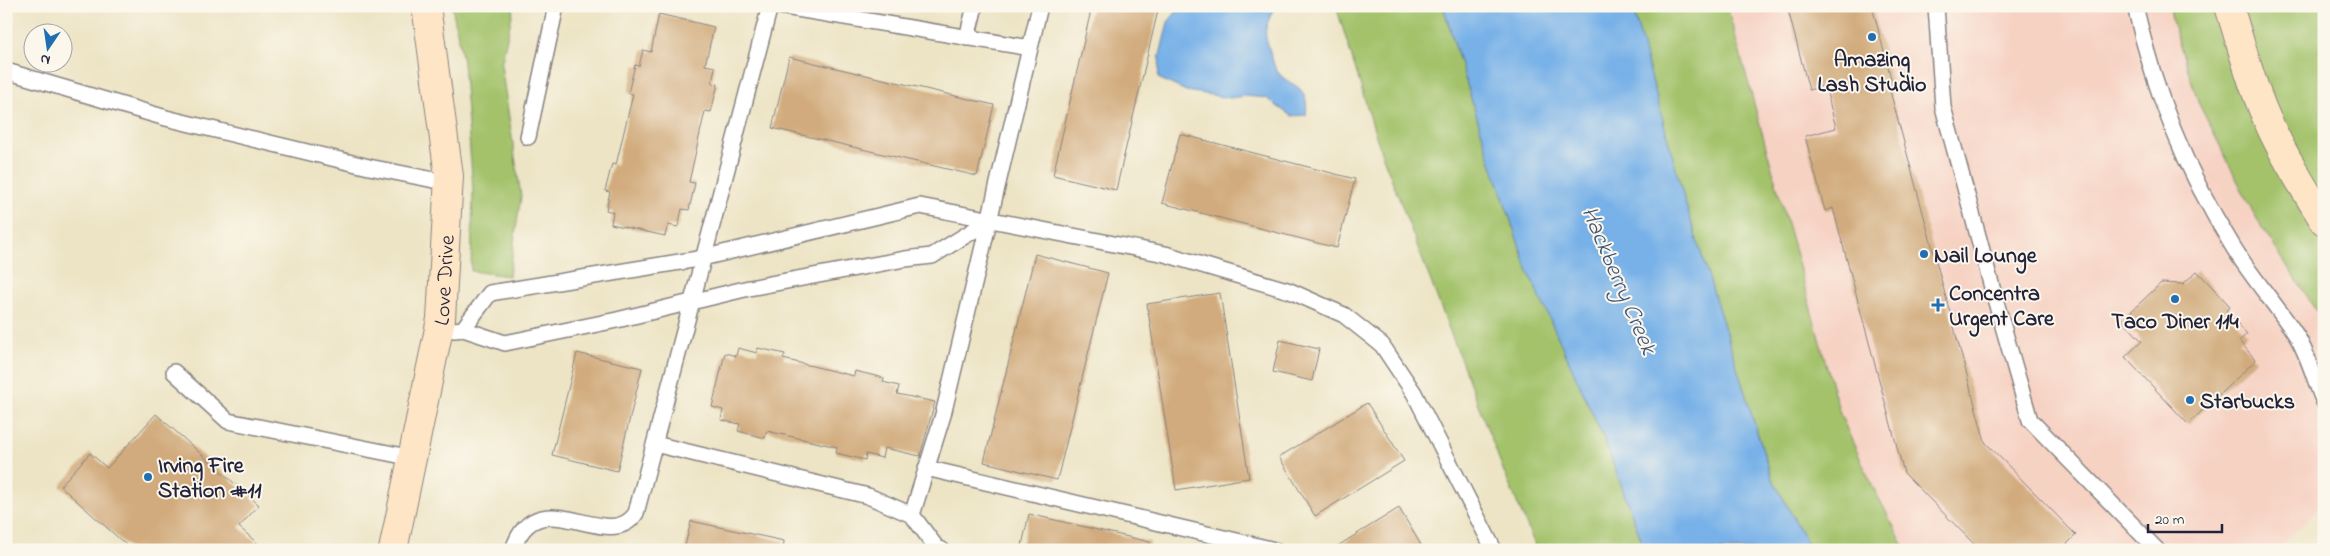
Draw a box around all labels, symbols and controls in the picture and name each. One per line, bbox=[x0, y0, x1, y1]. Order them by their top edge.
north arrow bbox=[22, 22, 72, 72]
marker: Amazing Lash Studio bbox=[1866, 31, 1878, 43]
place label: Amazing Lash Studio bbox=[1818, 45, 1926, 102]
text: N bbox=[38, 48, 52, 70]
water label: Hackberry Creek bbox=[1571, 201, 1665, 362]
street label: Love Drive bbox=[427, 234, 465, 329]
place label: Nail Lounge bbox=[1934, 241, 2038, 274]
marker: Nail Lounge bbox=[1918, 248, 1930, 260]
place label: Concentra Urgent Care bbox=[1949, 279, 2055, 337]
marker: Taco Diner 114 bbox=[2169, 293, 2181, 305]
marker: Concentra Urgent Care bbox=[1931, 298, 1945, 312]
place label: Taco Diner 114 bbox=[2111, 307, 2240, 339]
place label: Starbucks bbox=[2200, 387, 2295, 419]
marker: Starbucks bbox=[2184, 394, 2196, 406]
place label: Irving Fire Station #11 bbox=[158, 451, 261, 508]
marker: Irving Fire Station #11 bbox=[142, 471, 154, 483]
scale bar bbox=[2148, 501, 2221, 533]
text: 20 m bbox=[2155, 509, 2185, 531]

